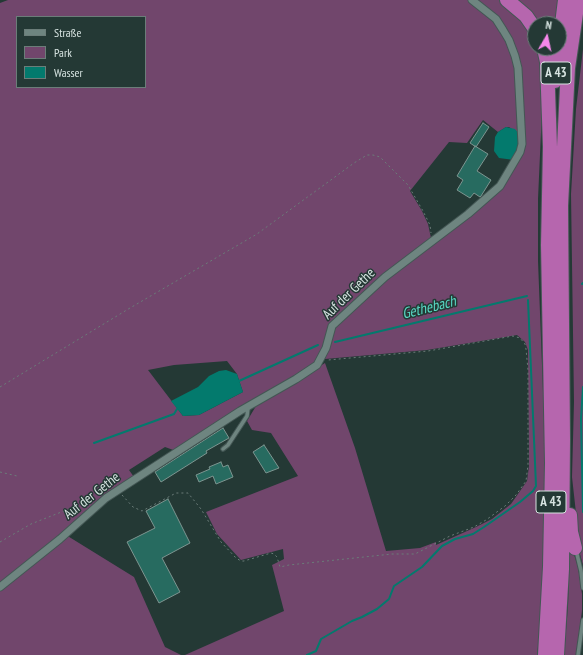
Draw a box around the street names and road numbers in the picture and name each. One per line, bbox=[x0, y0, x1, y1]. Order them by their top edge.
road number: A 43 bbox=[541, 62, 571, 84]
street label: Auf der Gethe bbox=[319, 265, 379, 323]
street label: Auf der Gethe bbox=[61, 469, 123, 523]
road number: A 43 bbox=[536, 491, 566, 513]

